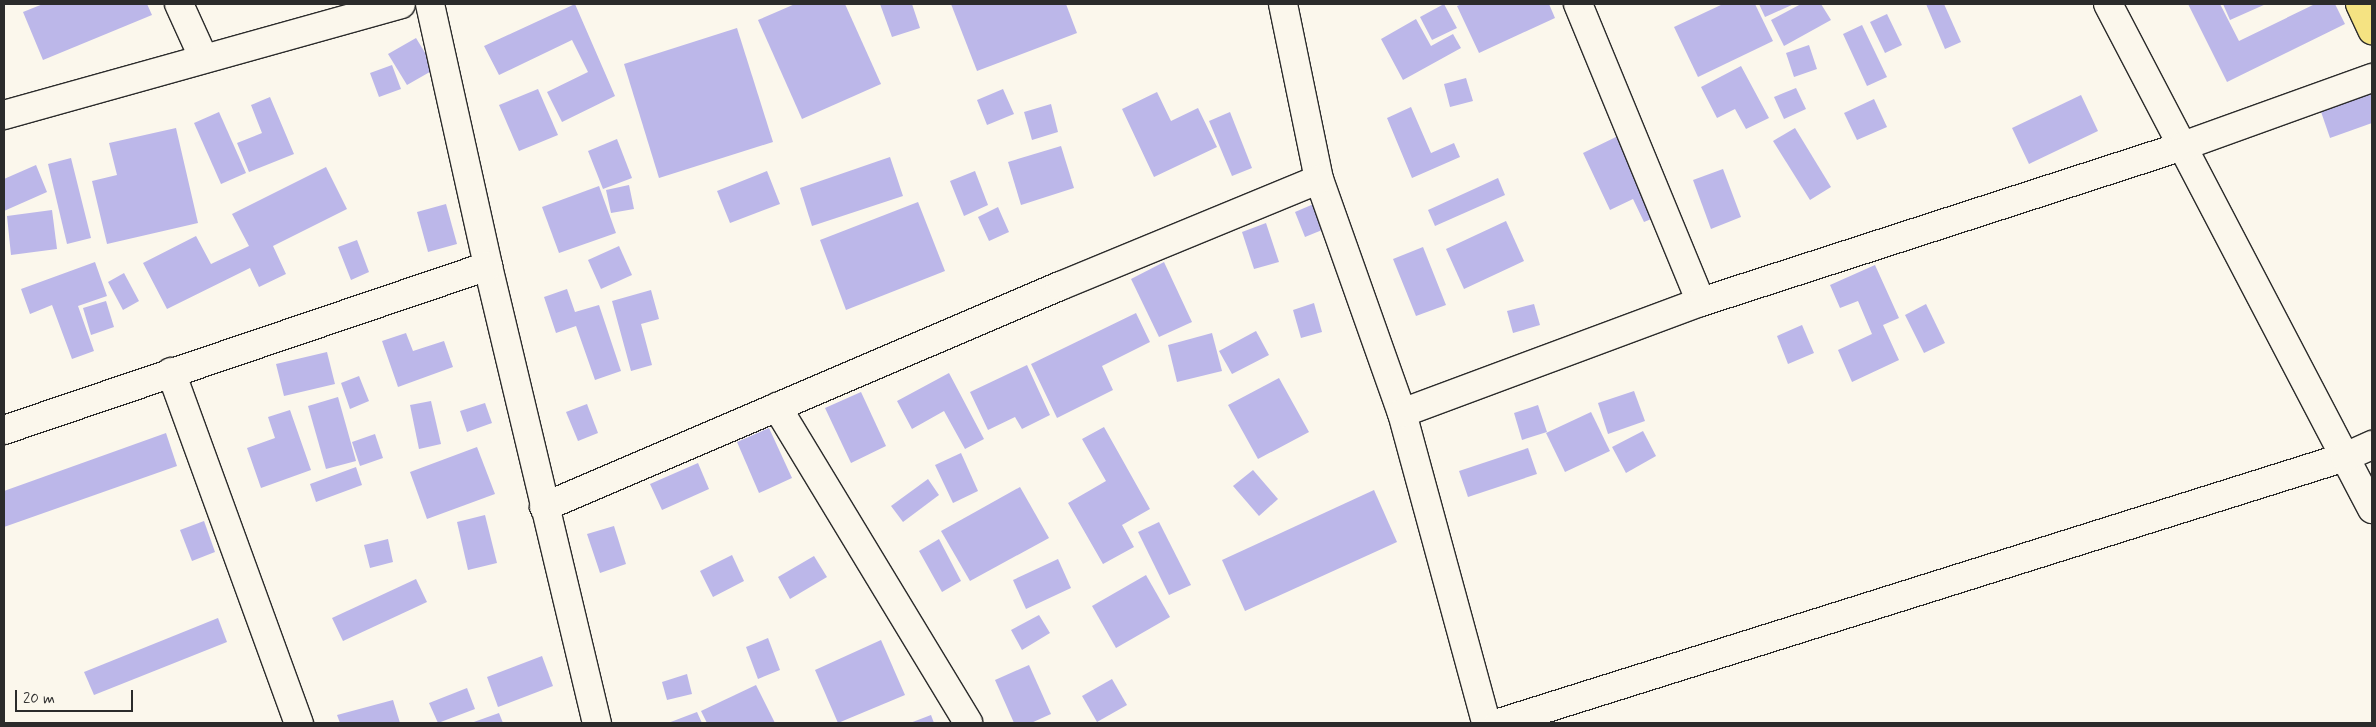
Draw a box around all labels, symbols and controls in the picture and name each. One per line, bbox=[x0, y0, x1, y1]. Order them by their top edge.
scale bar bbox=[18, 680, 135, 712]
text: 20 m bbox=[23, 689, 55, 709]

